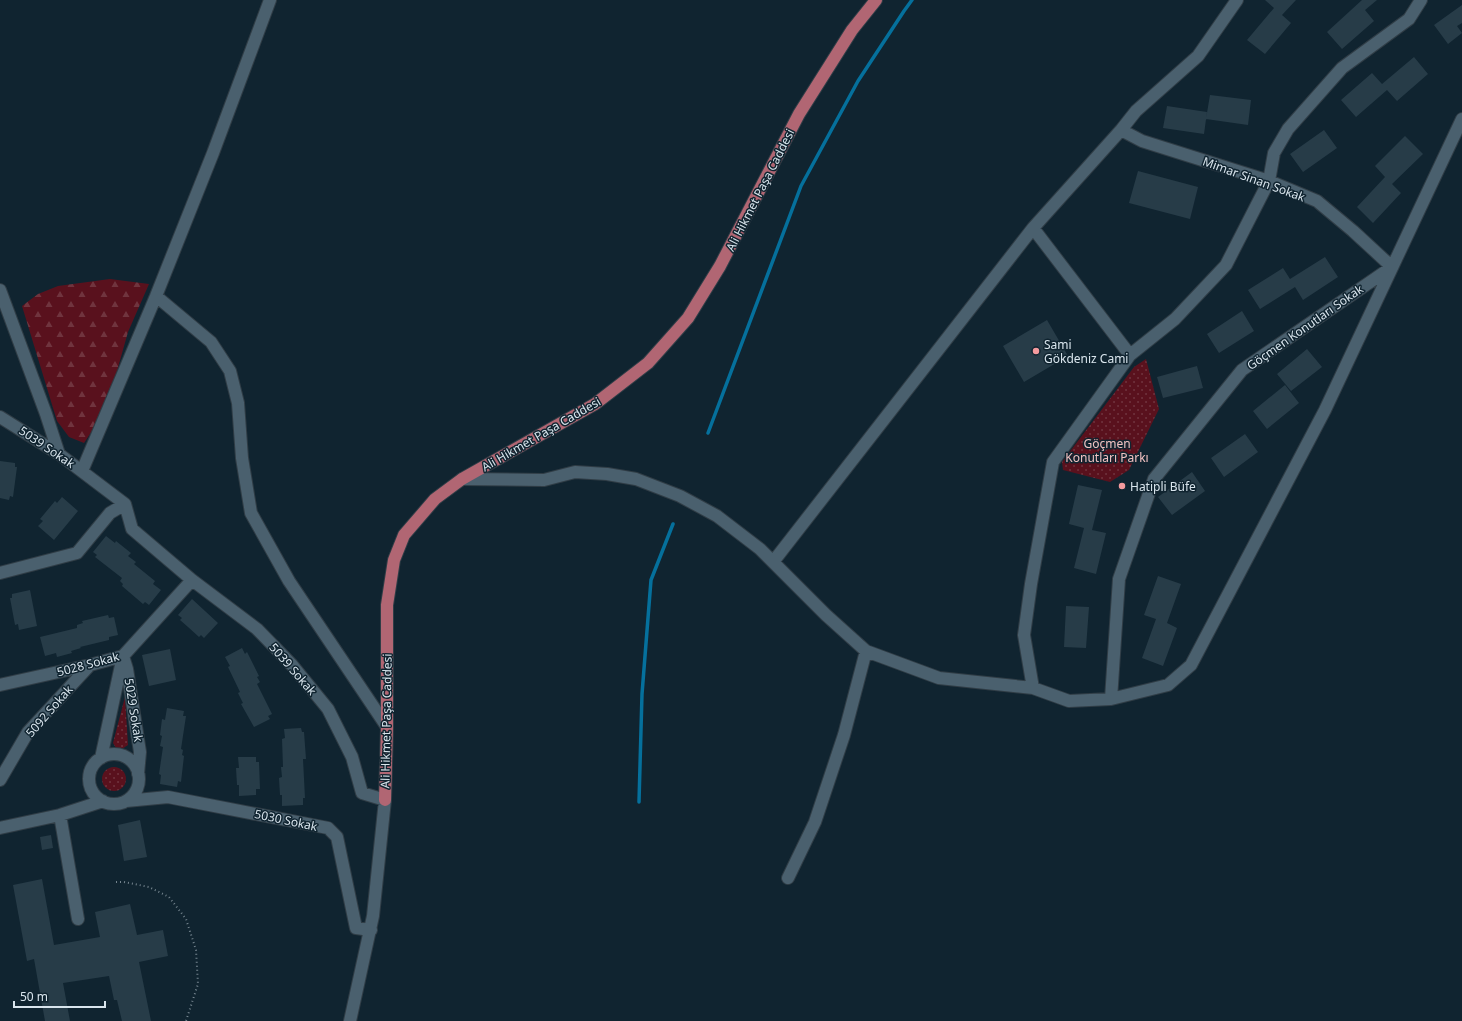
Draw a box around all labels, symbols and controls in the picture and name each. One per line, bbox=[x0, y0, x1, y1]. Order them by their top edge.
street label: Ali Hikmet Paşa Caddesi bbox=[722, 126, 798, 254]
street label: Mimar Sinan Sokak bbox=[1200, 153, 1308, 206]
street label: Göçmen Konutları Sokak bbox=[1243, 280, 1367, 374]
place label: Sami Gökdeniz Cami bbox=[1044, 336, 1128, 367]
marker: Sami Gökdeniz Cami bbox=[1031, 346, 1041, 356]
street label: Ali Hikmet Paşa Caddesi bbox=[478, 393, 604, 475]
street label: 5039 Sokak bbox=[16, 422, 79, 472]
park label: Göçmen Konutları Parkı bbox=[1065, 435, 1149, 466]
place label: Hatipli Büfe bbox=[1130, 478, 1196, 495]
marker: Hatipli Büfe bbox=[1117, 481, 1127, 491]
street label: 5039 Sokak bbox=[266, 639, 321, 699]
street label: 5028 Sokak bbox=[55, 647, 122, 680]
street label: Ali Hikmet Paşa Caddesi bbox=[376, 653, 396, 789]
street label: 5029 Sokak bbox=[121, 677, 147, 744]
street label: 5092 Sokak bbox=[22, 681, 77, 741]
street label: 5030 Sokak bbox=[253, 805, 320, 835]
scale bar bbox=[14, 983, 105, 1009]
text: 50 m bbox=[20, 988, 48, 1005]

